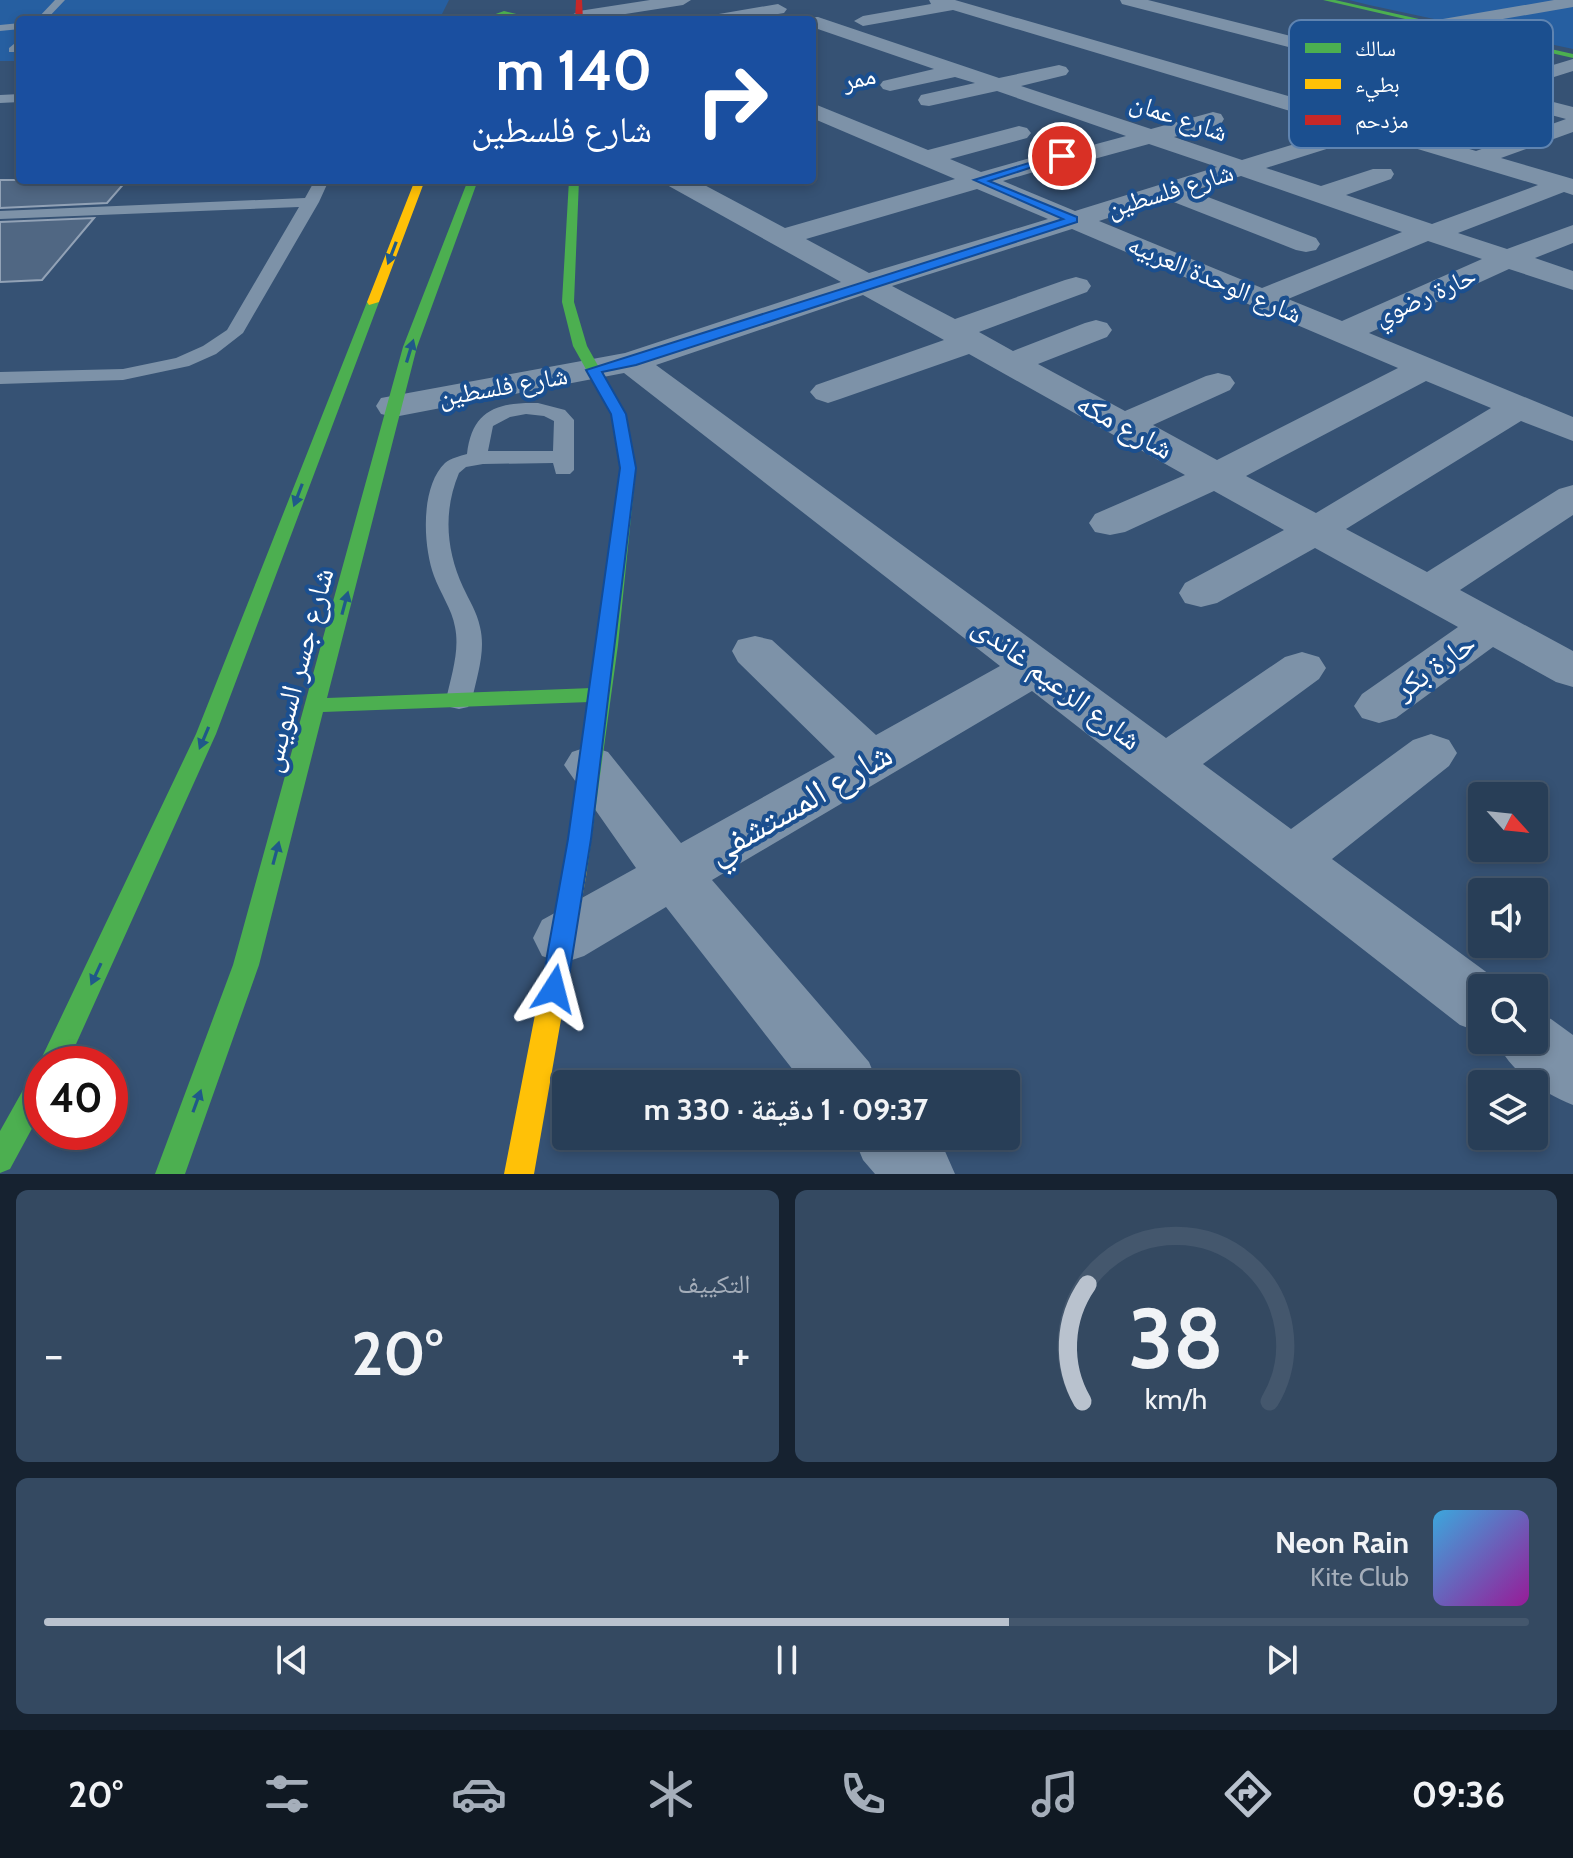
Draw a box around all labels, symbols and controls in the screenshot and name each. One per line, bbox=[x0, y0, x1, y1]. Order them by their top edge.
legend bbox=[1289, 20, 1553, 148]
text: سالك bbox=[1355, 35, 1396, 62]
text: 140 m bbox=[496, 36, 652, 104]
icon: right bbox=[680, 48, 784, 152]
street label: ممر bbox=[839, 59, 879, 97]
text: بطيء bbox=[1355, 71, 1400, 102]
street label: شارع عمان bbox=[1126, 85, 1232, 149]
text: شارع فلسطين bbox=[471, 107, 652, 151]
text: مزدحم bbox=[1355, 107, 1409, 135]
pin bbox=[1028, 122, 1096, 190]
icon: arrive bbox=[1040, 134, 1084, 178]
street label: شارع فلسطين bbox=[1103, 156, 1237, 224]
street label: شارع الوحدة العربيه bbox=[1123, 228, 1307, 330]
one-way arrow bbox=[385, 241, 398, 265]
street label: حارة رضوي bbox=[1369, 259, 1483, 337]
one-way arrow bbox=[404, 339, 417, 363]
street label: شارع فلسطين bbox=[436, 359, 570, 413]
street label: شارع مكه bbox=[1070, 384, 1180, 468]
one-way arrow bbox=[291, 483, 304, 507]
street label: شارع جسر السويس bbox=[251, 564, 343, 776]
one-way arrow bbox=[339, 590, 351, 615]
street label: شارع الزعيم غاندى bbox=[964, 607, 1149, 760]
street label: حارة بكر bbox=[1386, 624, 1483, 708]
one-way arrow bbox=[197, 726, 210, 750]
street label: شارع المستشفي bbox=[698, 731, 903, 879]
north arrow bbox=[1468, 782, 1548, 862]
map controls bbox=[1468, 782, 1548, 1150]
one-way arrow bbox=[271, 841, 283, 866]
button: sound bbox=[1468, 878, 1548, 958]
position arrow bbox=[512, 947, 596, 1031]
one-way arrow bbox=[89, 962, 102, 986]
button: search bbox=[1468, 974, 1548, 1054]
speed limit sign: 40 bbox=[24, 1046, 128, 1150]
button: layers bbox=[1468, 1070, 1548, 1150]
one-way arrow bbox=[191, 1089, 204, 1113]
text: 09:37 · 1 دقيقة · 330 m bbox=[644, 1091, 928, 1128]
text: التكييف bbox=[678, 1268, 751, 1300]
text: 38 bbox=[1128, 1288, 1223, 1389]
text: 20° bbox=[352, 1317, 443, 1390]
text: − bbox=[44, 1328, 63, 1381]
text: + bbox=[731, 1328, 750, 1381]
text: km/h bbox=[1144, 1381, 1207, 1416]
text: Neon Rain bbox=[1275, 1524, 1409, 1561]
text: Kite Club bbox=[1310, 1561, 1409, 1593]
icon: previous bbox=[270, 1638, 314, 1682]
icon: pause bbox=[765, 1638, 809, 1682]
icon: next bbox=[1260, 1638, 1304, 1682]
icon: filters bbox=[259, 1766, 315, 1822]
icon: car bbox=[451, 1766, 507, 1822]
icon: climate bbox=[643, 1766, 699, 1822]
icon: phone bbox=[835, 1766, 891, 1822]
icon: music bbox=[1027, 1766, 1083, 1822]
icon: directions bbox=[1220, 1766, 1276, 1822]
text: 20° bbox=[68, 1772, 123, 1816]
text: 09:36 bbox=[1412, 1772, 1505, 1816]

